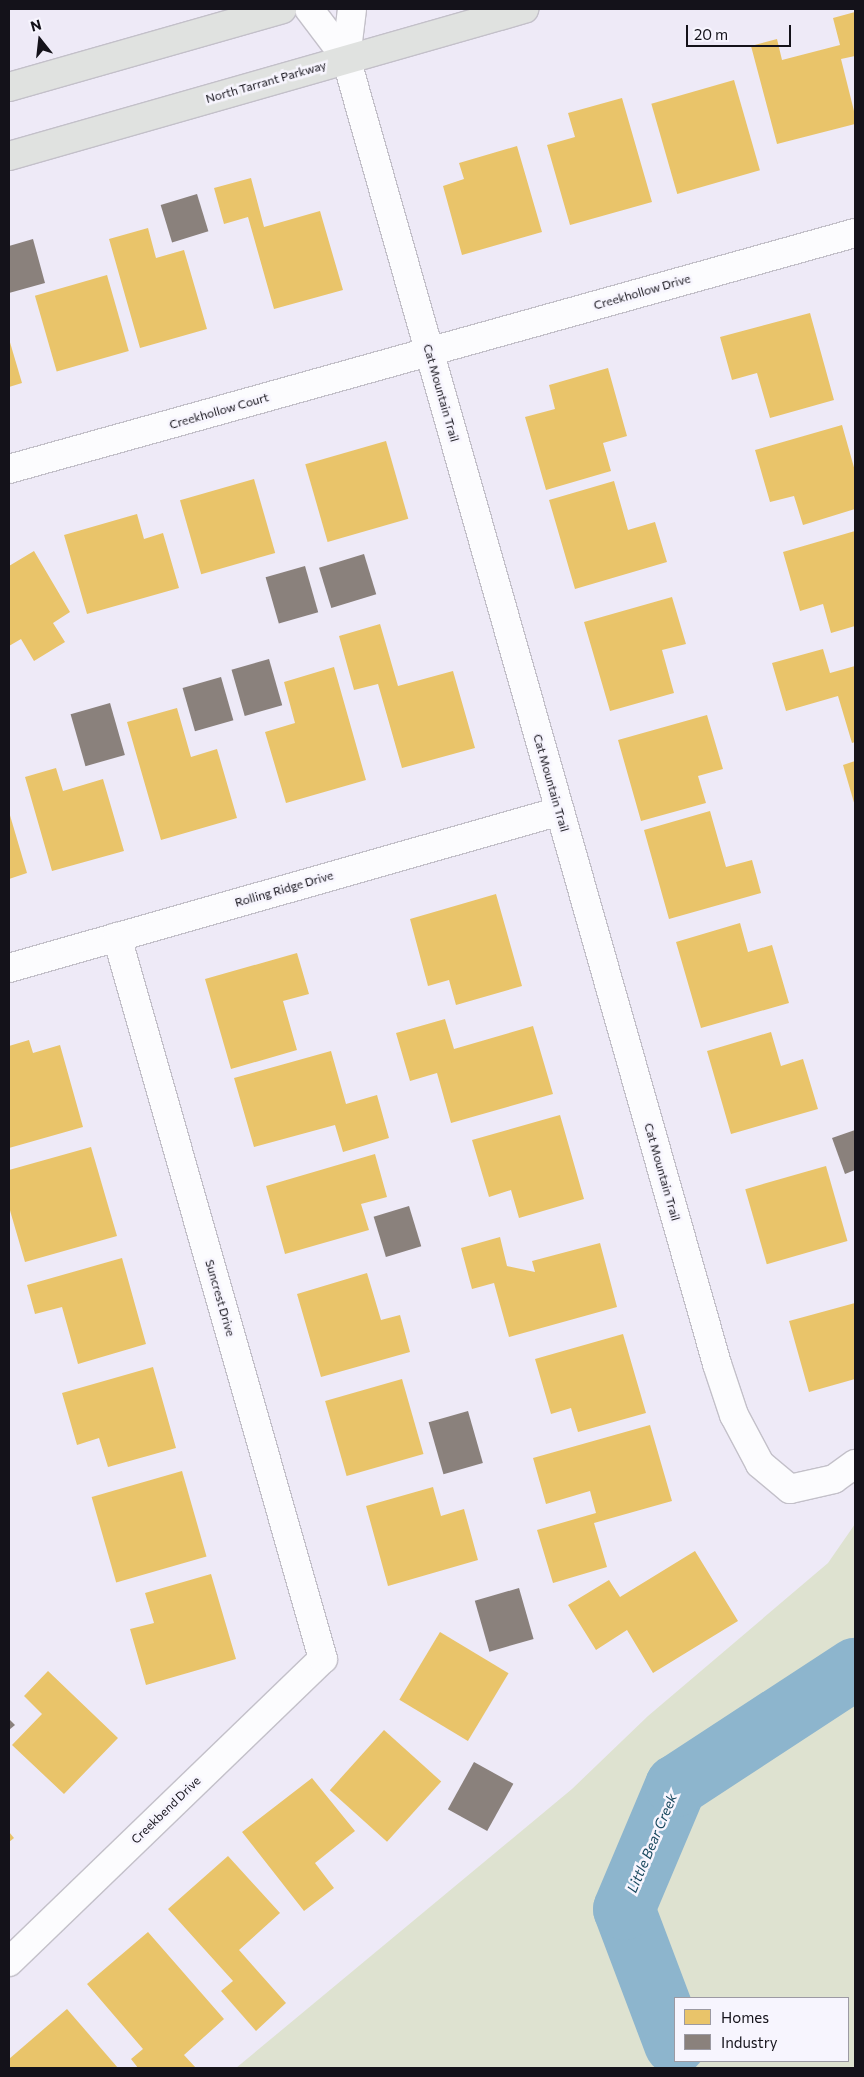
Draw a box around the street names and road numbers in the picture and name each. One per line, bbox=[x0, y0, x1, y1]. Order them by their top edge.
street label: North Tarrant Parkway bbox=[204, 58, 328, 106]
street label: Creekhollow Drive bbox=[592, 271, 692, 313]
street label: Cat Mountain Trail bbox=[420, 342, 462, 444]
street label: Creekhollow Court bbox=[168, 390, 270, 432]
street label: Cat Mountain Trail bbox=[530, 732, 572, 834]
street label: Rolling Ridge Drive bbox=[233, 868, 335, 910]
street label: Cat Mountain Trail bbox=[641, 1121, 683, 1223]
street label: Suncrest Drive bbox=[202, 1258, 238, 1338]
street label: Creekbend Drive bbox=[128, 1773, 204, 1847]

